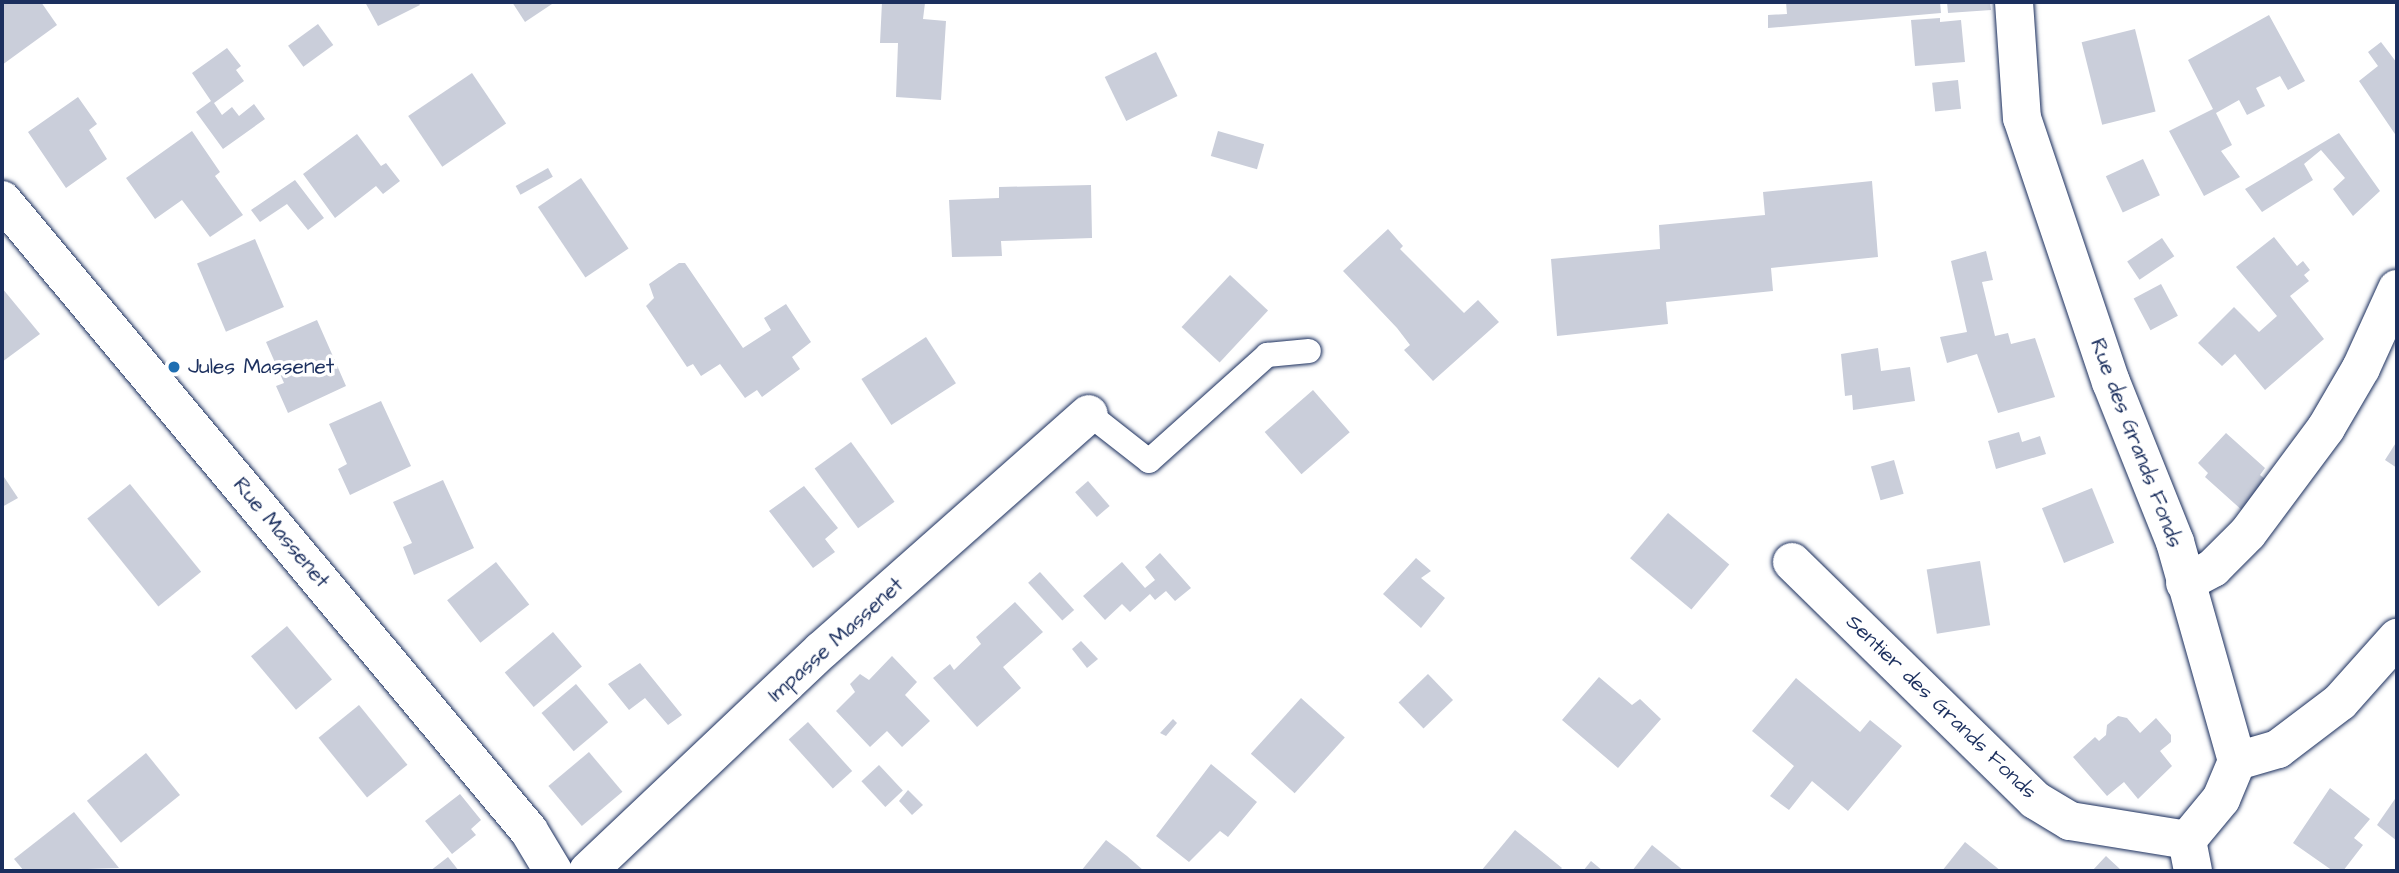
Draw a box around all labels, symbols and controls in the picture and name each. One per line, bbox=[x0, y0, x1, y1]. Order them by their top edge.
street label: Rue des Grands Fonds bbox=[2085, 335, 2187, 551]
place label: Jules Massenet bbox=[188, 354, 334, 380]
marker: Jules Massenet bbox=[166, 359, 182, 375]
street label: Rue Massenet bbox=[228, 473, 334, 593]
street label: Impasse Massenet bbox=[763, 573, 909, 707]
street label: Sentier des Grands Fonds bbox=[1841, 609, 2041, 805]

